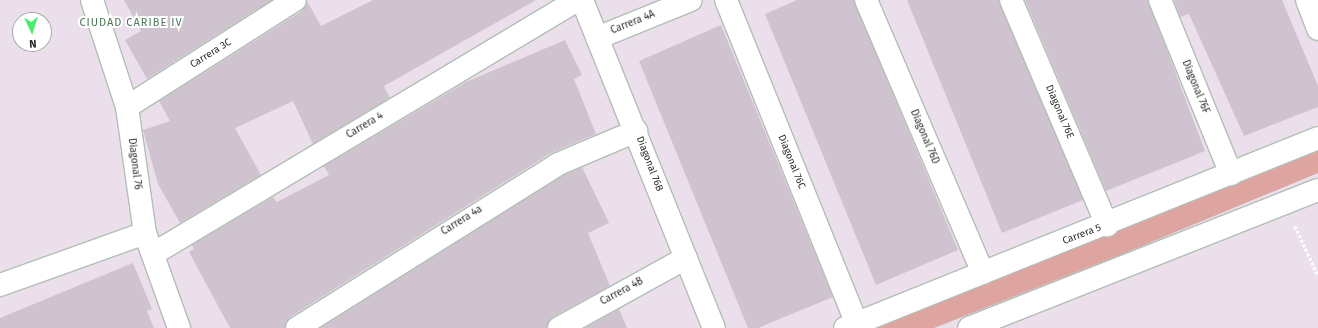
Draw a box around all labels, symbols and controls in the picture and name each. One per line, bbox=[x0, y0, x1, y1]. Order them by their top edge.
street label: Carrera 4A bbox=[609, 9, 657, 37]
north arrow bbox=[12, 12, 52, 52]
district label: CIUDAD CARIBE IV bbox=[79, 16, 183, 30]
text: N bbox=[29, 37, 37, 50]
street label: Carrera 3C bbox=[188, 37, 234, 71]
street label: Diagonal 76F bbox=[1179, 58, 1211, 116]
street label: Diagonal 76E bbox=[1042, 83, 1076, 141]
street label: Diagonal 76D bbox=[907, 108, 941, 166]
street label: Carrera 4 bbox=[344, 110, 386, 142]
street label: Diagonal 76C bbox=[775, 133, 807, 191]
street label: Diagonal 76B bbox=[633, 135, 665, 193]
street label: Diagonal 76 bbox=[125, 138, 143, 190]
street label: Carrera 4a bbox=[439, 204, 485, 238]
street label: Carrera 5 bbox=[1061, 222, 1103, 248]
street label: Carrera 4B bbox=[599, 276, 645, 308]

